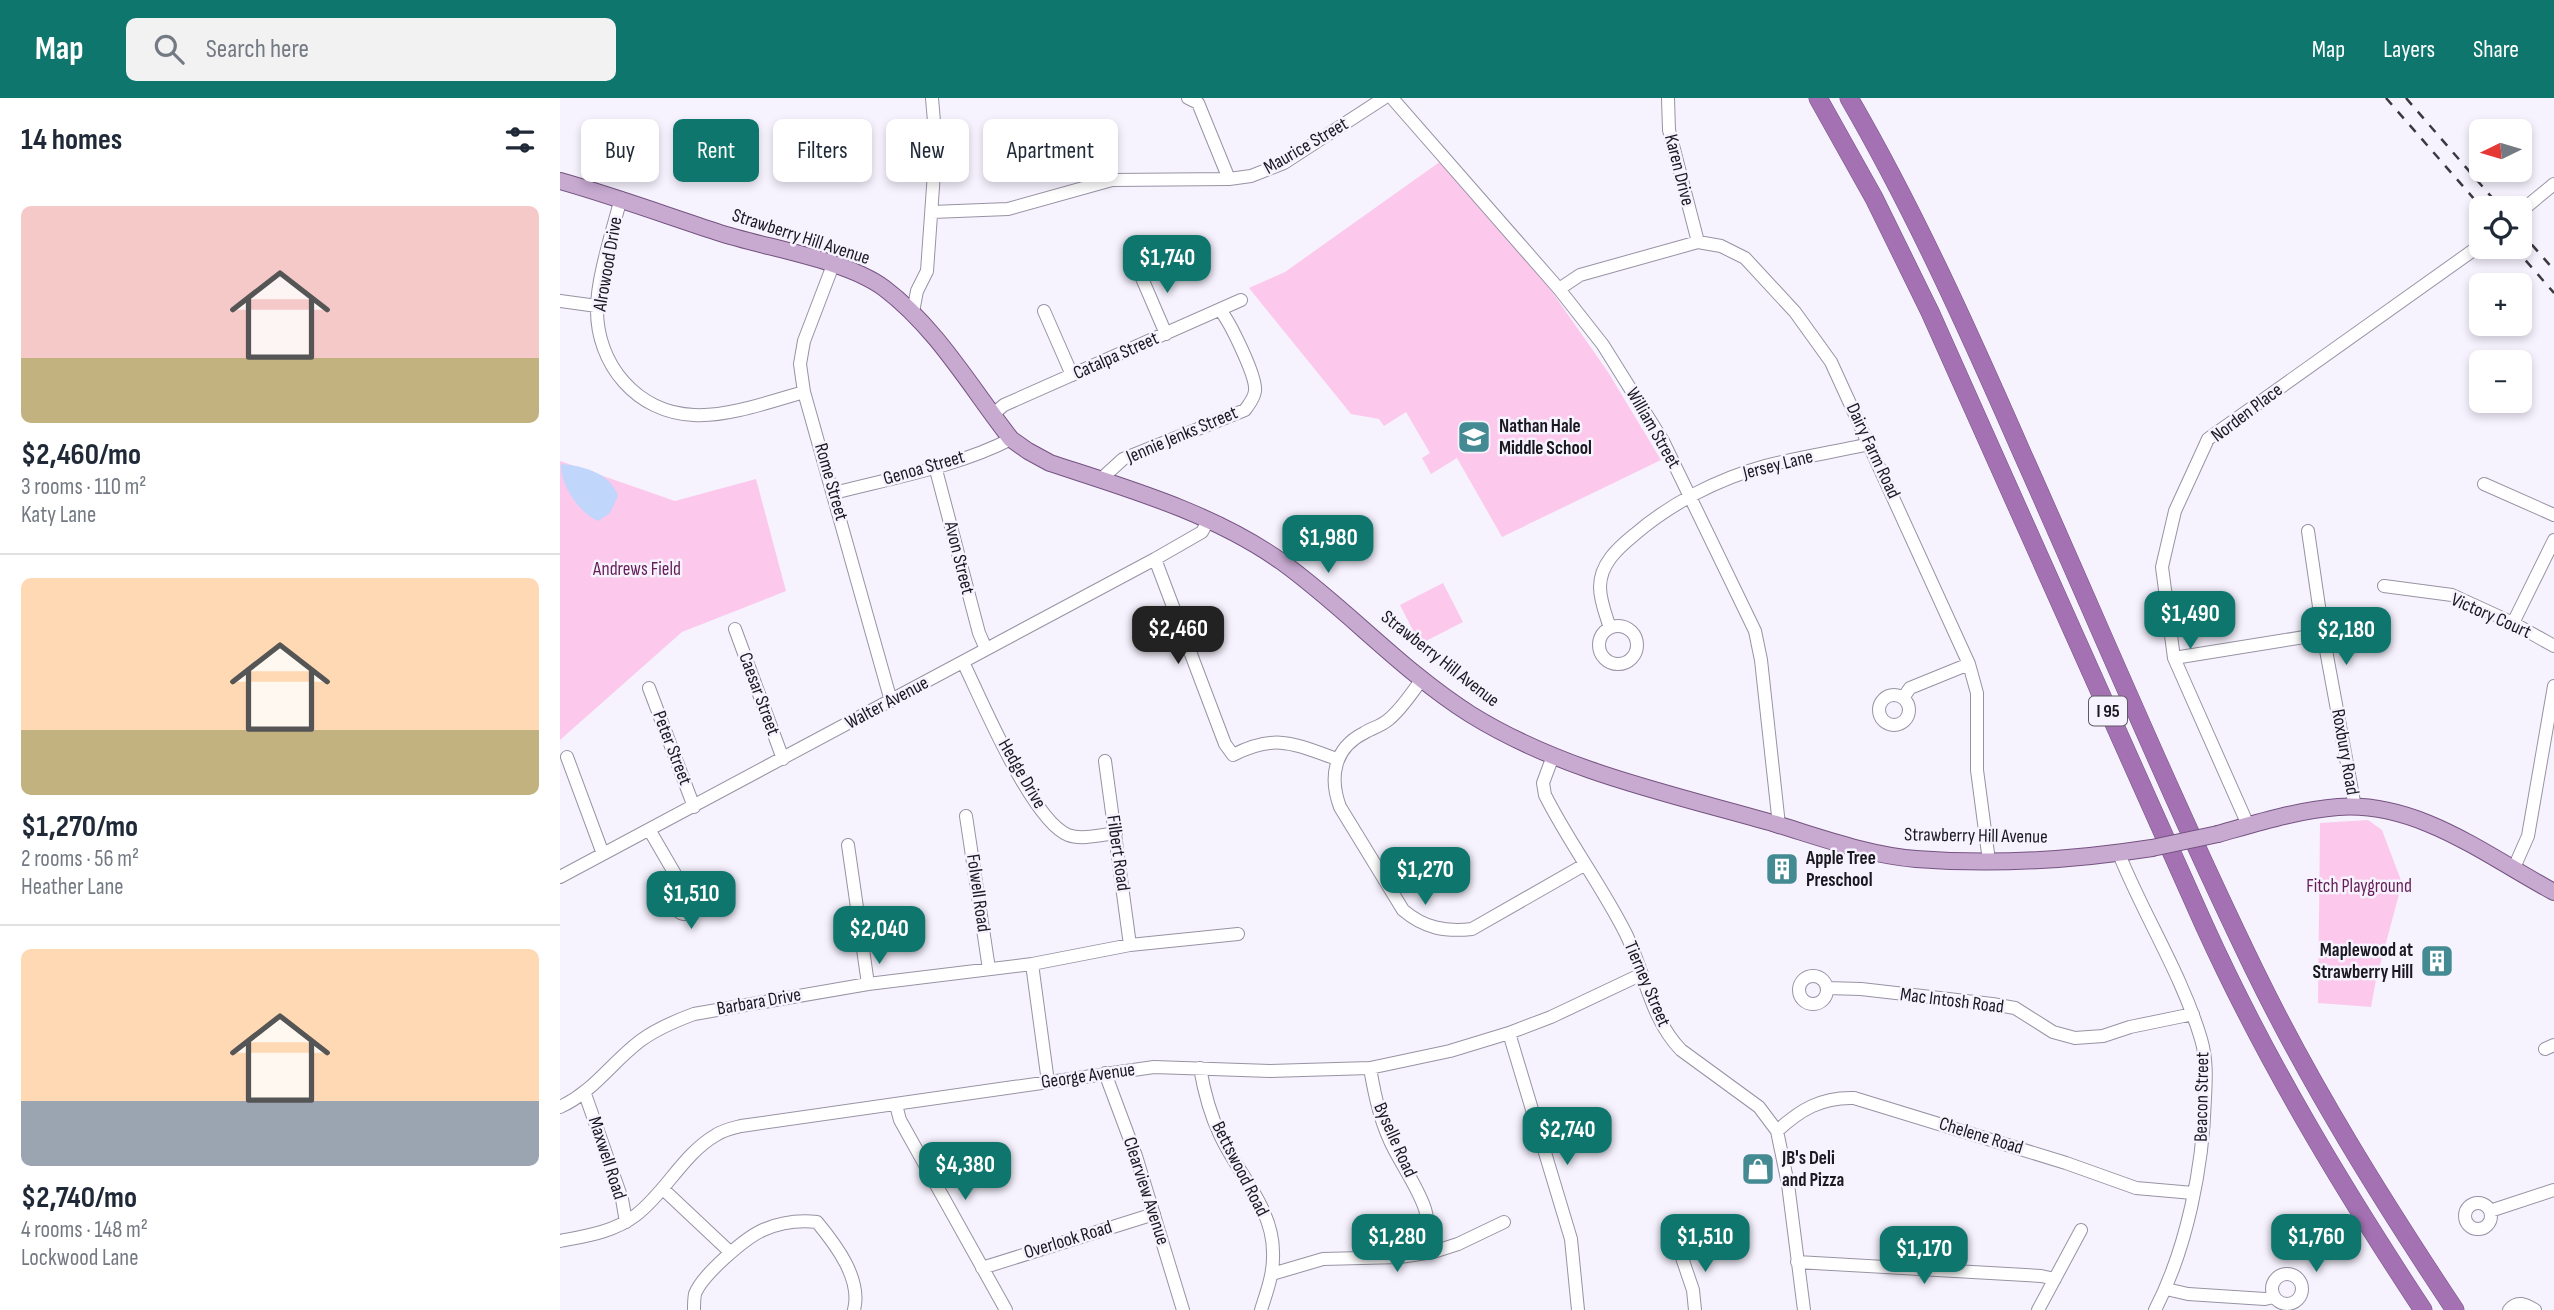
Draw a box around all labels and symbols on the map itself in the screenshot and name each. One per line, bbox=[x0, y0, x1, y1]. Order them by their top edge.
street label: Maurice Street bbox=[1260, 112, 1353, 179]
north arrow bbox=[2469, 119, 2532, 182]
street label: Karen Drive bbox=[1659, 132, 1699, 208]
street label: Strawberry Hill Avenue bbox=[729, 204, 873, 270]
street label: Alrowood Drive bbox=[588, 215, 628, 314]
pin: $1,740 bbox=[1110, 236, 1224, 295]
street label: Catalpa Street bbox=[1070, 327, 1162, 385]
street label: Norden Place bbox=[2207, 379, 2287, 447]
street label: William Street bbox=[1621, 383, 1685, 473]
street label: Dairy Farm Road bbox=[1841, 400, 1905, 502]
street label: Jennie Jenks Street bbox=[1122, 401, 1241, 469]
place label: Nathan Hale Middle School bbox=[1499, 415, 1592, 460]
school or university icon: Nathan Hale Middle School bbox=[1455, 418, 1493, 456]
street label: Rome Street bbox=[809, 441, 853, 524]
street label: Genoa Street bbox=[881, 445, 968, 491]
street label: Jersey Lane bbox=[1740, 445, 1815, 485]
pin: $1,980 bbox=[1271, 516, 1385, 575]
street label: Avon Street bbox=[939, 518, 979, 597]
park label: Andrews Field bbox=[592, 558, 681, 581]
street label: Victory Court bbox=[2447, 588, 2535, 644]
pin: $1,490 bbox=[2133, 592, 2247, 651]
pin: $2,460 bbox=[1121, 606, 1235, 666]
street label: Strawberry Hill Avenue bbox=[1376, 606, 1504, 712]
pin: $2,180 bbox=[2289, 608, 2403, 667]
street label: Caesar Street bbox=[733, 649, 785, 739]
street label: Walter Avenue bbox=[841, 672, 933, 734]
road number: I 95 bbox=[2089, 696, 2127, 726]
street label: Roxbury Road bbox=[2326, 707, 2364, 797]
street label: Peter Street bbox=[647, 708, 697, 788]
street label: Hedge Drive bbox=[993, 735, 1051, 813]
street label: Filbert Road bbox=[1101, 814, 1135, 892]
street label: Strawberry Hill Avenue bbox=[1904, 823, 2048, 849]
place label: Apple Tree Preschool bbox=[1805, 847, 1876, 892]
pin: $1,270 bbox=[1368, 848, 1482, 907]
building icon: Apple Tree Preschool bbox=[1763, 850, 1801, 888]
street label: Folwell Road bbox=[961, 853, 995, 933]
pin: $1,510 bbox=[634, 872, 748, 931]
park label: Fitch Playground bbox=[2306, 875, 2412, 898]
pin: $2,040 bbox=[822, 906, 936, 966]
street label: Tierney Street bbox=[1619, 938, 1675, 1030]
place label: Maplewood at Strawberry Hill bbox=[2313, 939, 2413, 984]
building icon: Maplewood at Strawberry Hill bbox=[2418, 942, 2456, 980]
street label: Barbara Drive bbox=[715, 983, 803, 1021]
street label: Mac Intosh Road bbox=[1899, 983, 2005, 1019]
street label: Beacon Street bbox=[2190, 1052, 2214, 1142]
street label: George Avenue bbox=[1040, 1058, 1136, 1094]
street label: Byselle Road bbox=[1368, 1099, 1422, 1181]
pin: $2,740 bbox=[1510, 1108, 1624, 1167]
street label: Chelene Road bbox=[1936, 1112, 2026, 1160]
street label: Maxwell Road bbox=[583, 1114, 631, 1202]
street label: Bettswood Road bbox=[1206, 1118, 1274, 1220]
street label: Clearview Avenue bbox=[1118, 1134, 1174, 1248]
pin: $4,380 bbox=[908, 1142, 1022, 1202]
place label: JB's Deli and Pizza bbox=[1781, 1147, 1844, 1192]
shop icon: JB's Deli and Pizza bbox=[1739, 1150, 1777, 1188]
pin: $1,280 bbox=[1340, 1214, 1454, 1274]
pin: $1,510 bbox=[1648, 1214, 1762, 1274]
pin: $1,760 bbox=[2259, 1214, 2373, 1274]
street label: Overlook Road bbox=[1021, 1216, 1115, 1264]
pin: $1,170 bbox=[1867, 1226, 1981, 1286]

